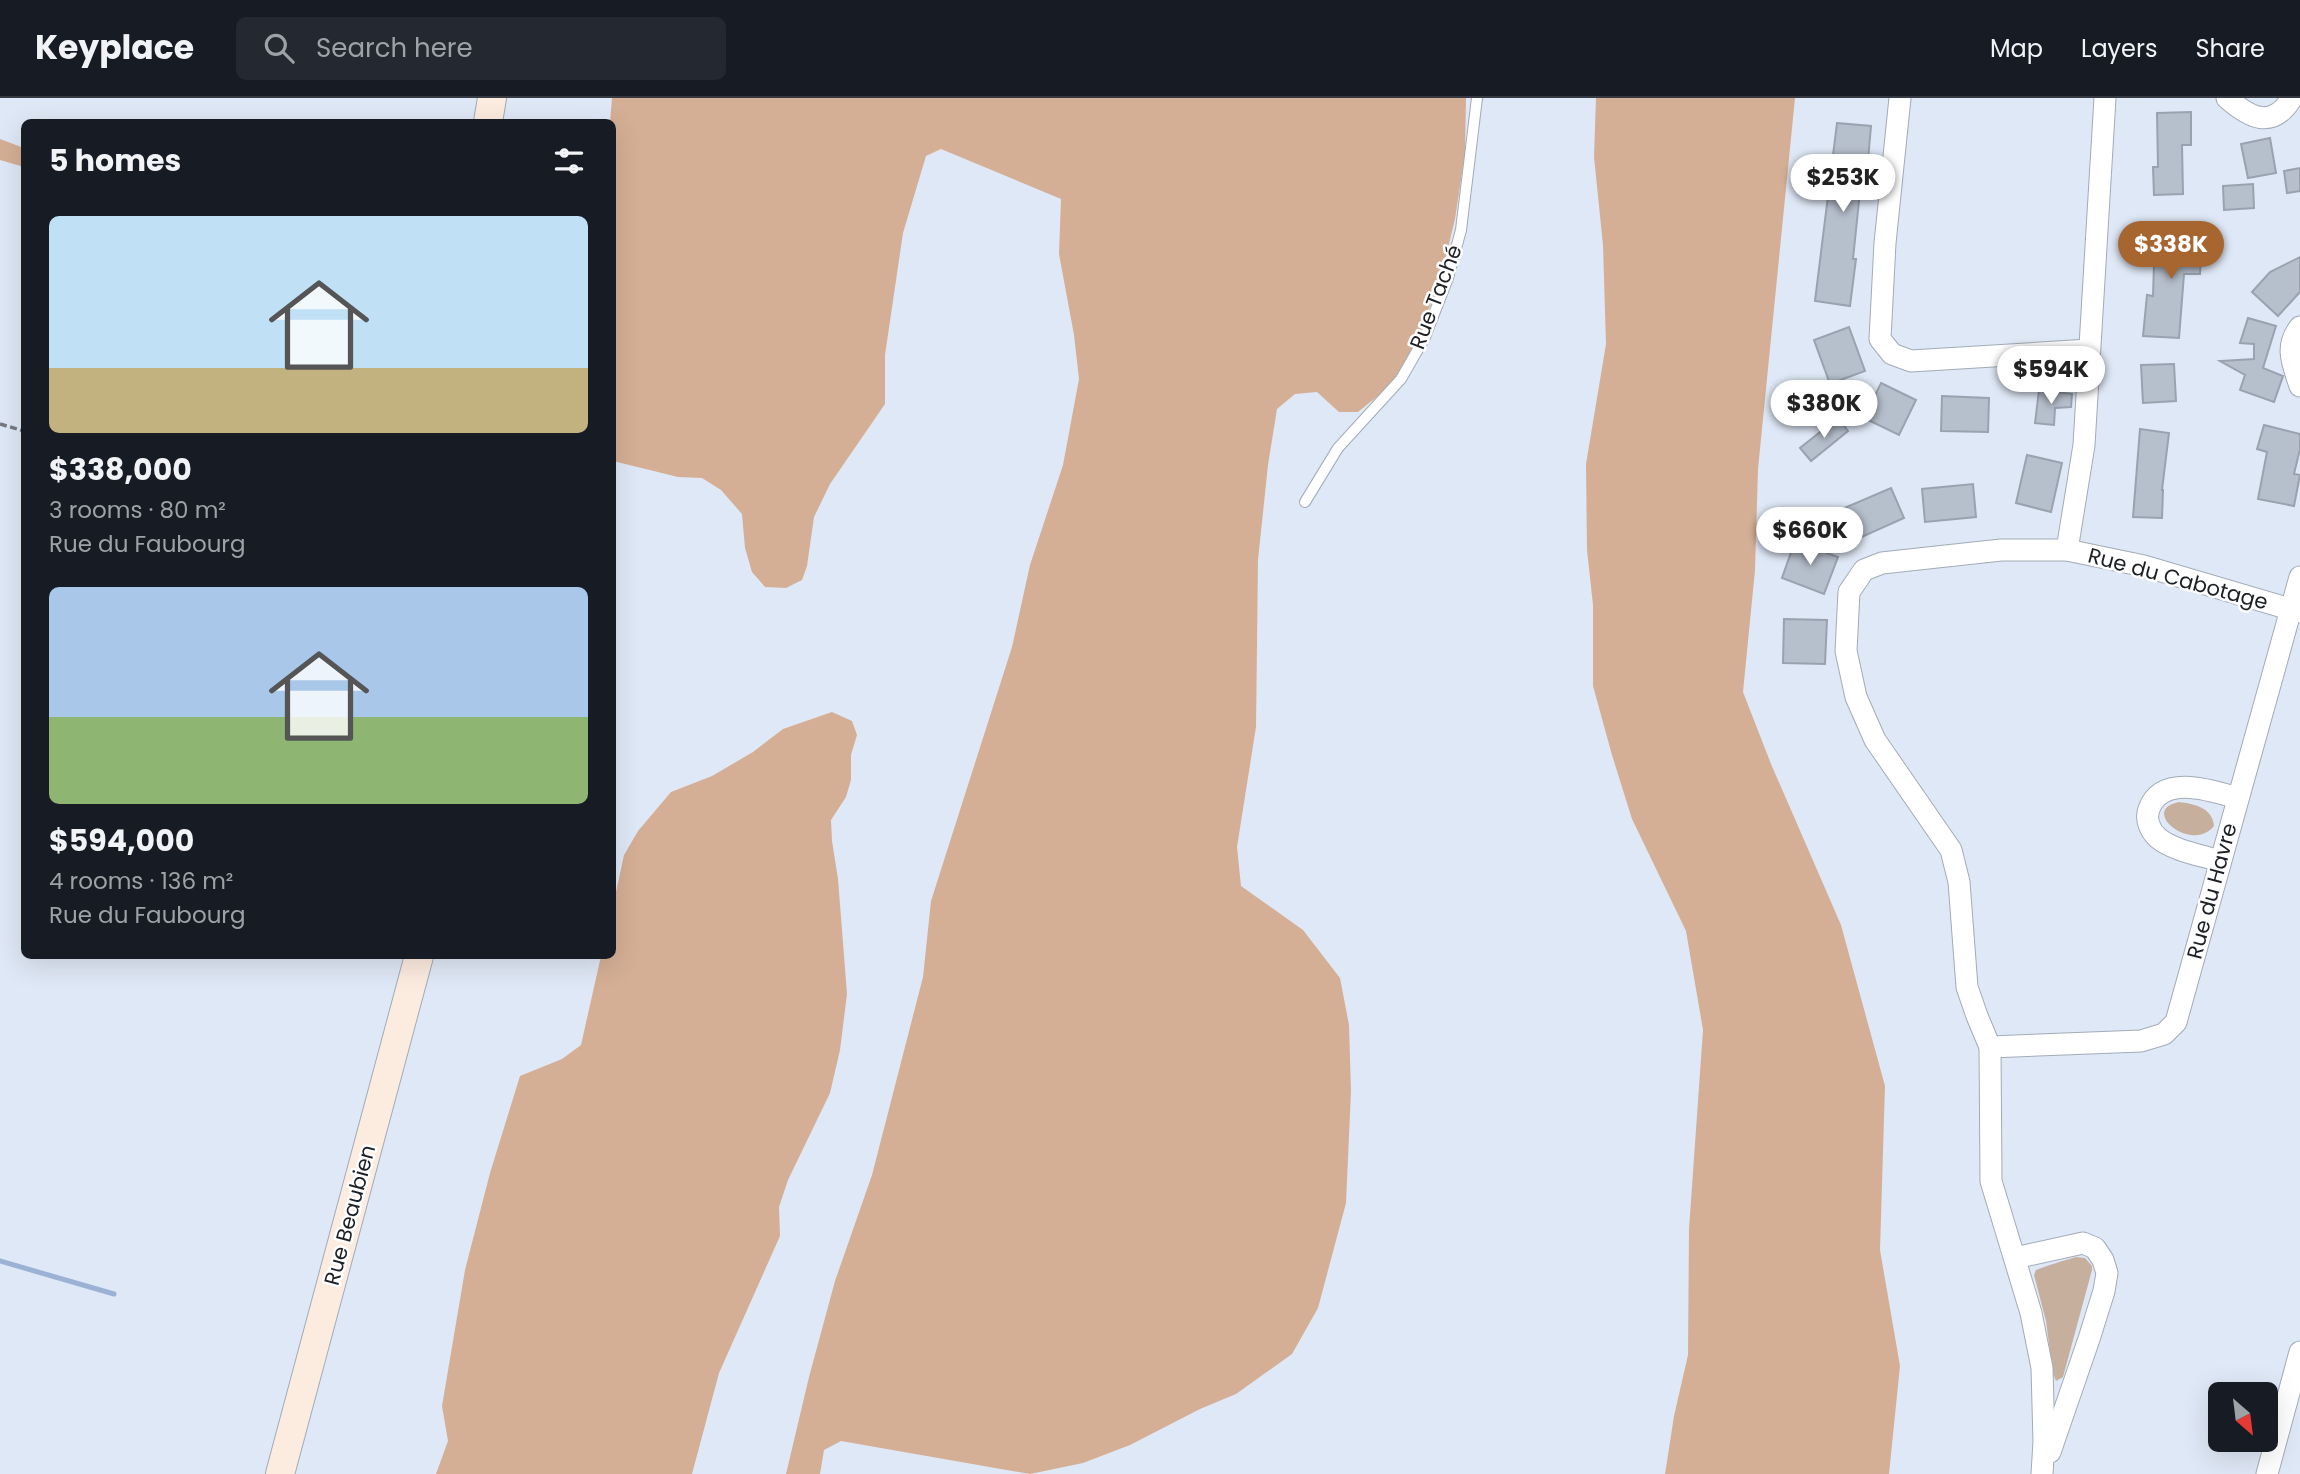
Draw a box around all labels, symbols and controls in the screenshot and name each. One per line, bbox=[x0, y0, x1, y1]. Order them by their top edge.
search box bbox=[236, 17, 726, 80]
text: Keyplace bbox=[35, 24, 194, 71]
icon: search bbox=[260, 29, 298, 67]
text: Search here bbox=[316, 30, 473, 66]
text: Map bbox=[1990, 32, 2043, 65]
text: Layers bbox=[2081, 32, 2157, 65]
text: Share bbox=[2195, 32, 2265, 65]
text: 5 homes bbox=[49, 139, 181, 182]
icon: filters bbox=[550, 142, 588, 180]
pin: $253K bbox=[1794, 155, 1892, 214]
text: $253K bbox=[1806, 161, 1880, 193]
pin: $338K bbox=[2122, 222, 2220, 281]
text: $338K bbox=[2134, 228, 2208, 260]
street label: Rue Taché bbox=[1402, 240, 1469, 353]
icon: home bbox=[256, 262, 382, 388]
pin: $594K bbox=[2002, 346, 2100, 406]
text: $594K bbox=[2013, 353, 2089, 385]
pin: $380K bbox=[1775, 380, 1873, 440]
text: $380K bbox=[1787, 387, 1861, 419]
text: $338,000 bbox=[49, 448, 192, 491]
text: 3 rooms · 80 m² bbox=[49, 494, 226, 526]
pin: $660K bbox=[1761, 508, 1859, 567]
text: $660K bbox=[1772, 514, 1848, 546]
text: Rue du Faubourg bbox=[49, 528, 246, 560]
street label: Rue du Cabotage bbox=[2085, 541, 2271, 616]
icon: home bbox=[256, 633, 382, 759]
text: $594,000 bbox=[49, 819, 194, 862]
street label: Rue du Havre bbox=[2179, 820, 2244, 962]
text: 4 rooms · 136 m² bbox=[49, 865, 233, 897]
text: Rue du Faubourg bbox=[49, 899, 246, 931]
street label: Rue Beaubien bbox=[317, 1141, 382, 1288]
north arrow bbox=[2208, 1382, 2278, 1452]
map controls bbox=[2208, 1382, 2278, 1452]

